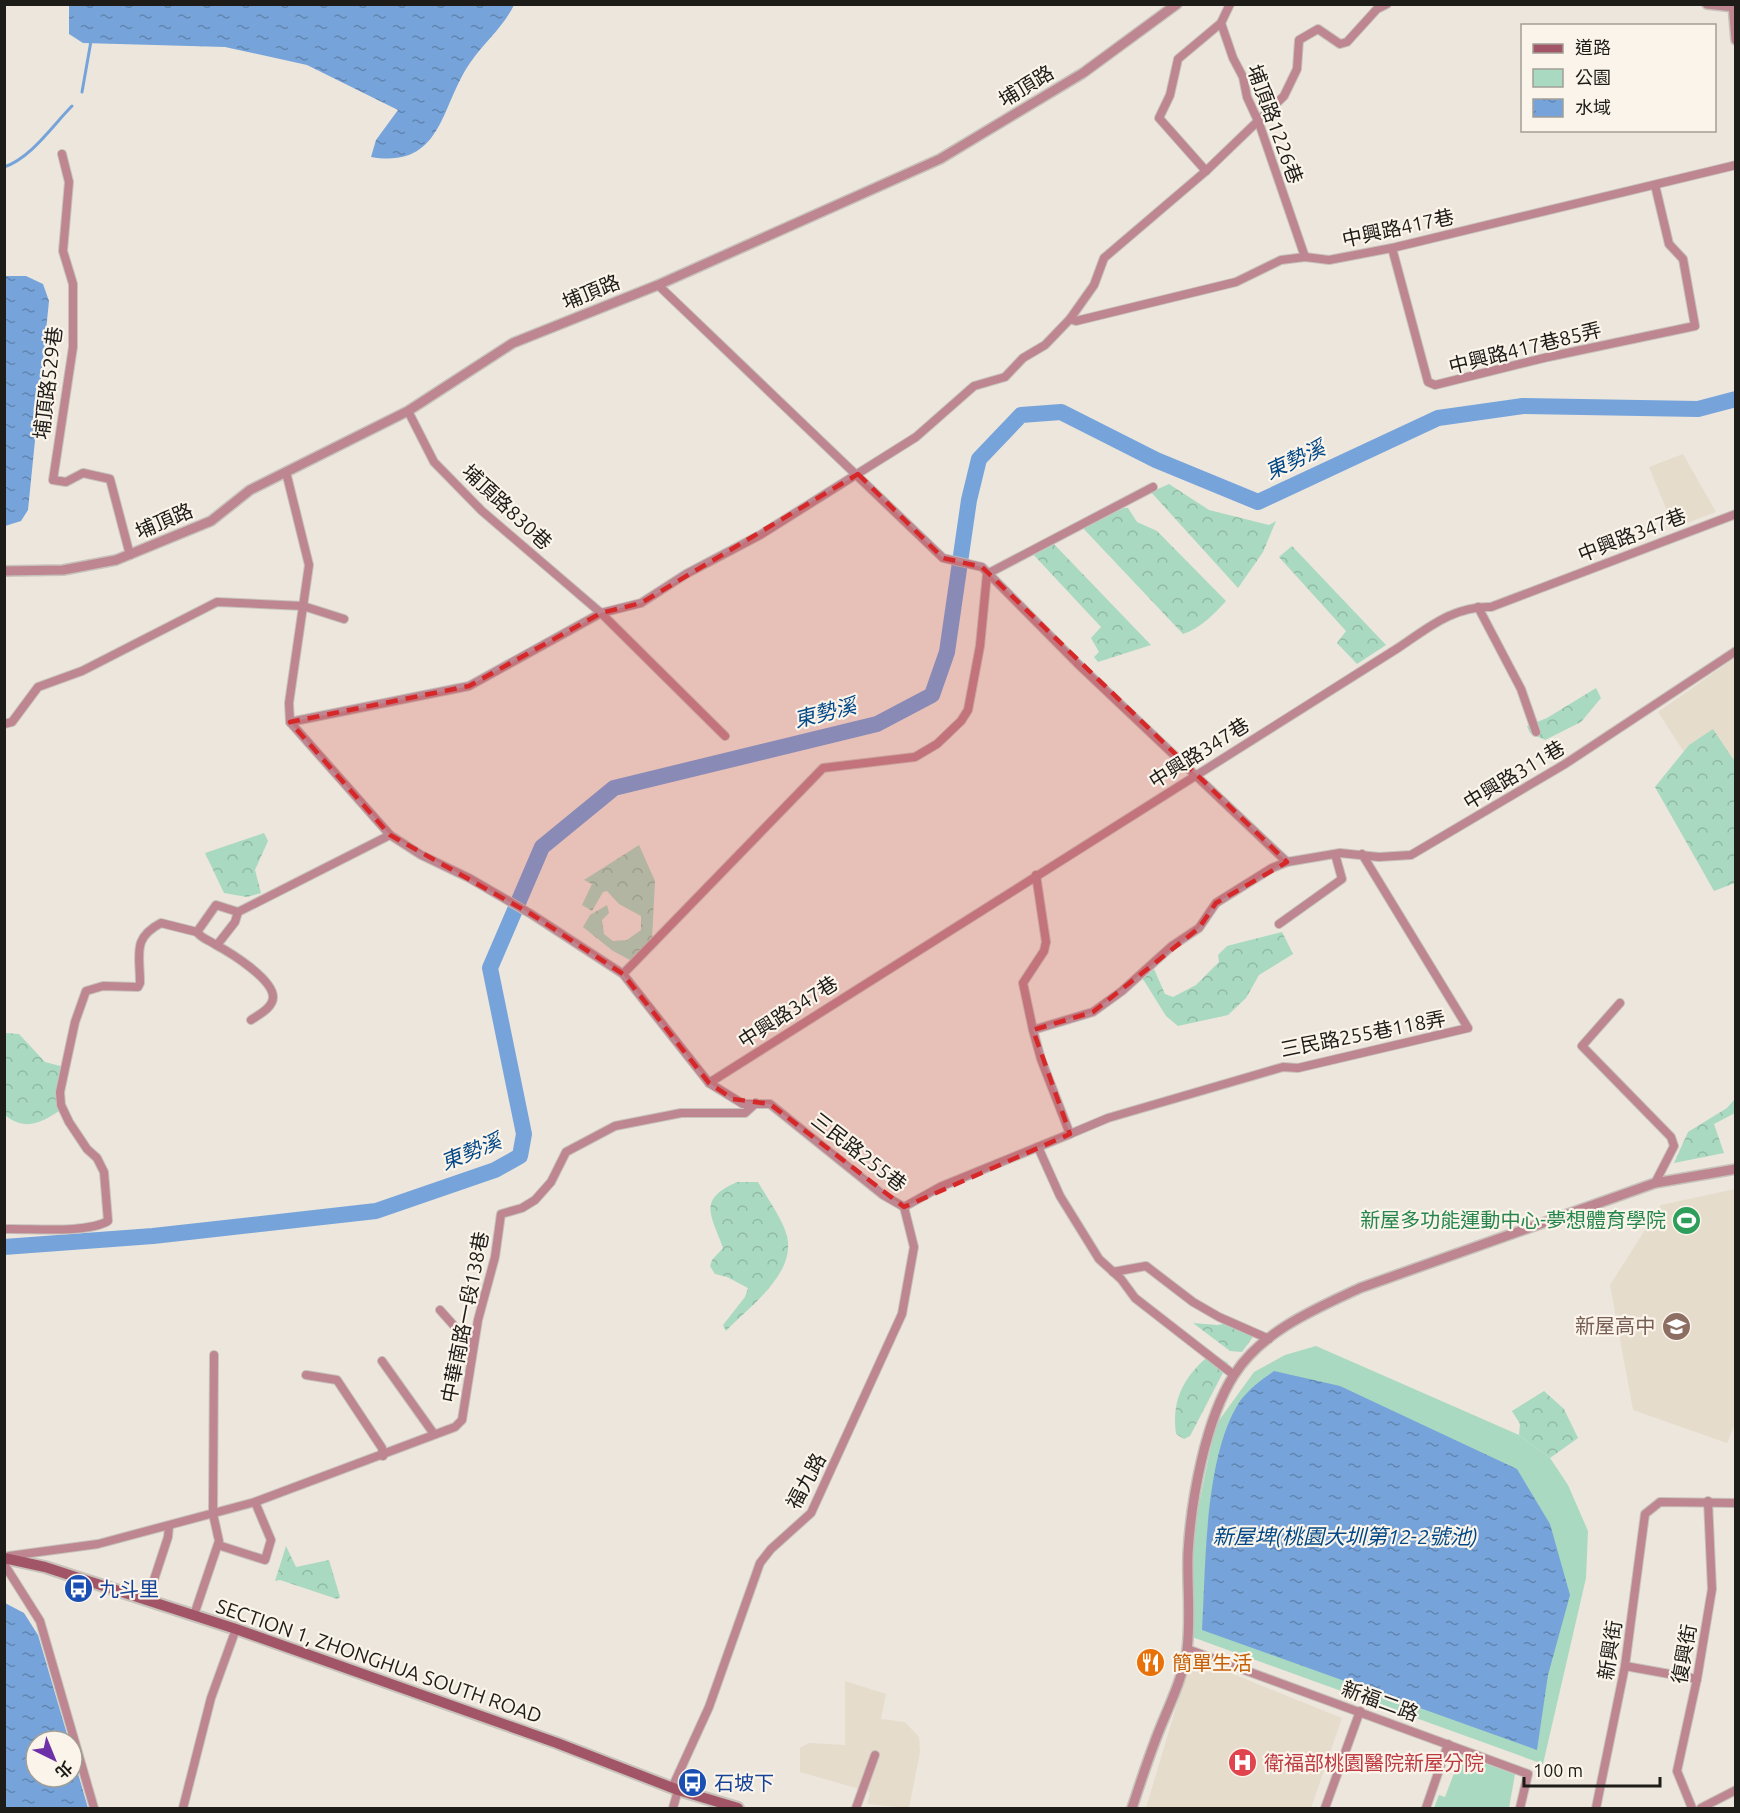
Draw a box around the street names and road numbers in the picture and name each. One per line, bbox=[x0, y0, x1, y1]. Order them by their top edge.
street label: 埔頂路 bbox=[994, 60, 1057, 111]
street label: 埔頂路1226巷 bbox=[1243, 61, 1308, 187]
street label: 中興路417巷 bbox=[1340, 204, 1456, 251]
street label: 埔頂路 bbox=[559, 270, 623, 313]
street label: 中興路417巷85弄 bbox=[1446, 317, 1604, 378]
street label: 埔頂路529巷 bbox=[29, 325, 66, 441]
street label: 埔頂路830巷 bbox=[458, 459, 557, 554]
street label: 埔頂路 bbox=[132, 498, 196, 543]
street label: 中興路347巷 bbox=[1575, 503, 1689, 566]
street label: 中興路347巷 bbox=[1144, 713, 1253, 792]
street label: 中興路311巷 bbox=[1459, 735, 1568, 814]
street label: 中興路347巷 bbox=[734, 971, 842, 1052]
street label: 三民路255巷118弄 bbox=[1278, 1006, 1447, 1061]
street label: 三民路255巷 bbox=[807, 1107, 911, 1196]
street label: 中華南路一段138巷 bbox=[437, 1229, 492, 1404]
street label: 福九路 bbox=[781, 1449, 830, 1513]
street label: SECTION 1, ZHONGHUA SOUTH ROAD bbox=[213, 1594, 545, 1727]
street label: 新興街 bbox=[1593, 1618, 1626, 1681]
street label: 復興街 bbox=[1667, 1622, 1700, 1685]
street label: 新福二路 bbox=[1339, 1676, 1422, 1725]

